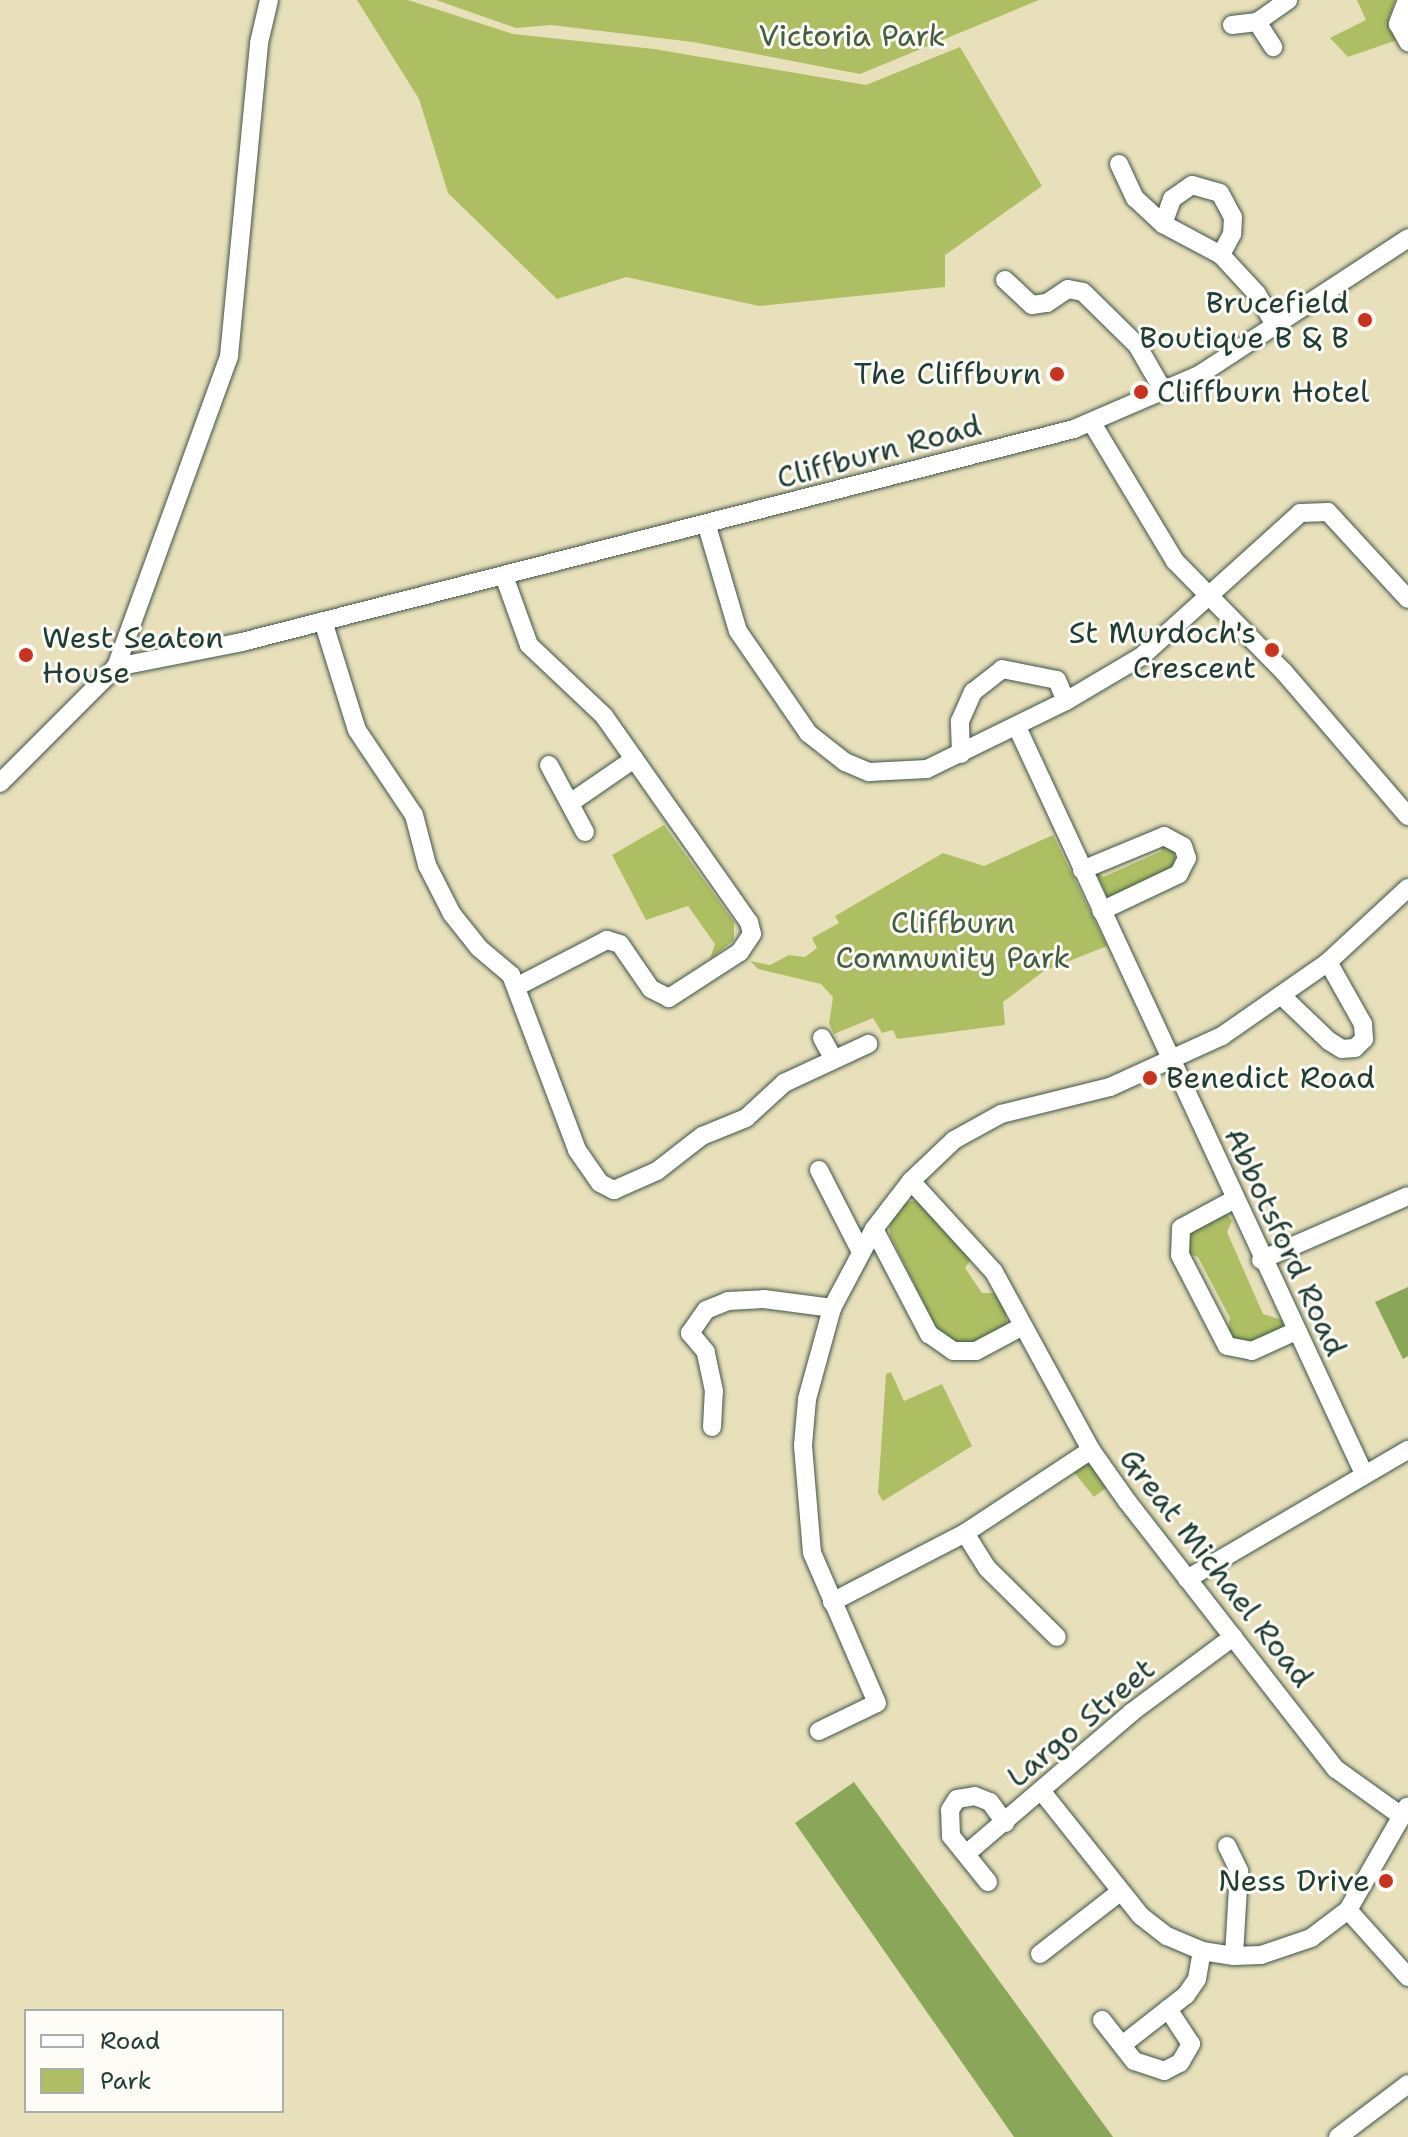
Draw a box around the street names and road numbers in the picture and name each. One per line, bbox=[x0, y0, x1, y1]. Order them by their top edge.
street label: Cliffburn Road bbox=[773, 407, 985, 497]
street label: Abbotsford Road bbox=[1216, 1122, 1354, 1362]
street label: Great Michael Road bbox=[1112, 1441, 1320, 1695]
street label: Largo Street bbox=[1000, 1651, 1162, 1795]

